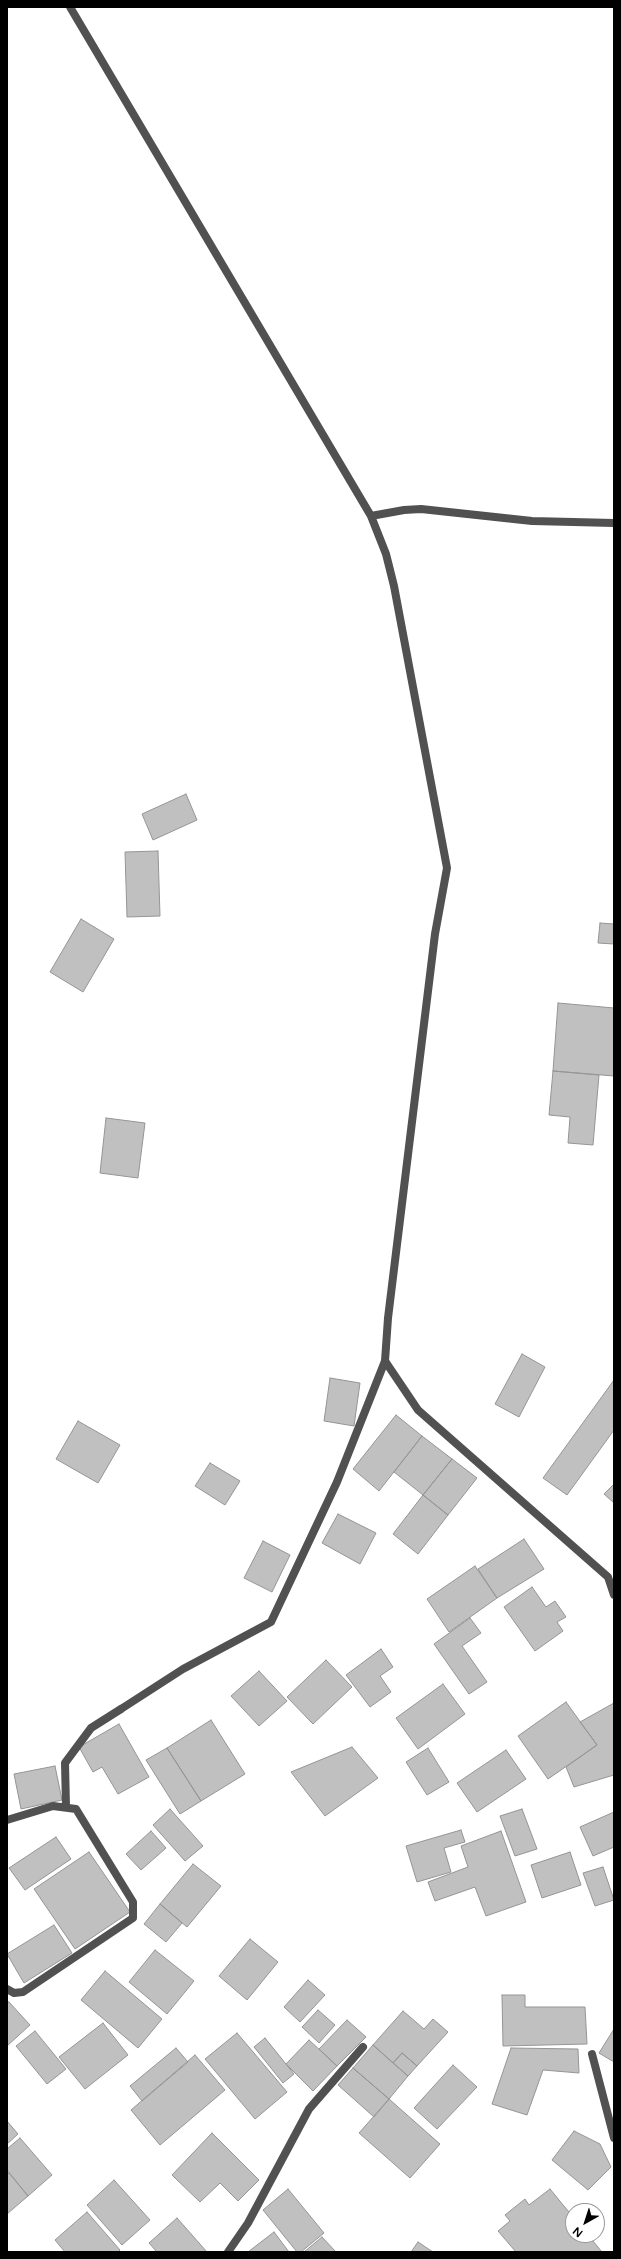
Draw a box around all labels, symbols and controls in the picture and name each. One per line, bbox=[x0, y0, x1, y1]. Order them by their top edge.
north arrow bbox=[565, 2203, 605, 2243]
text: N bbox=[570, 2224, 585, 2240]

